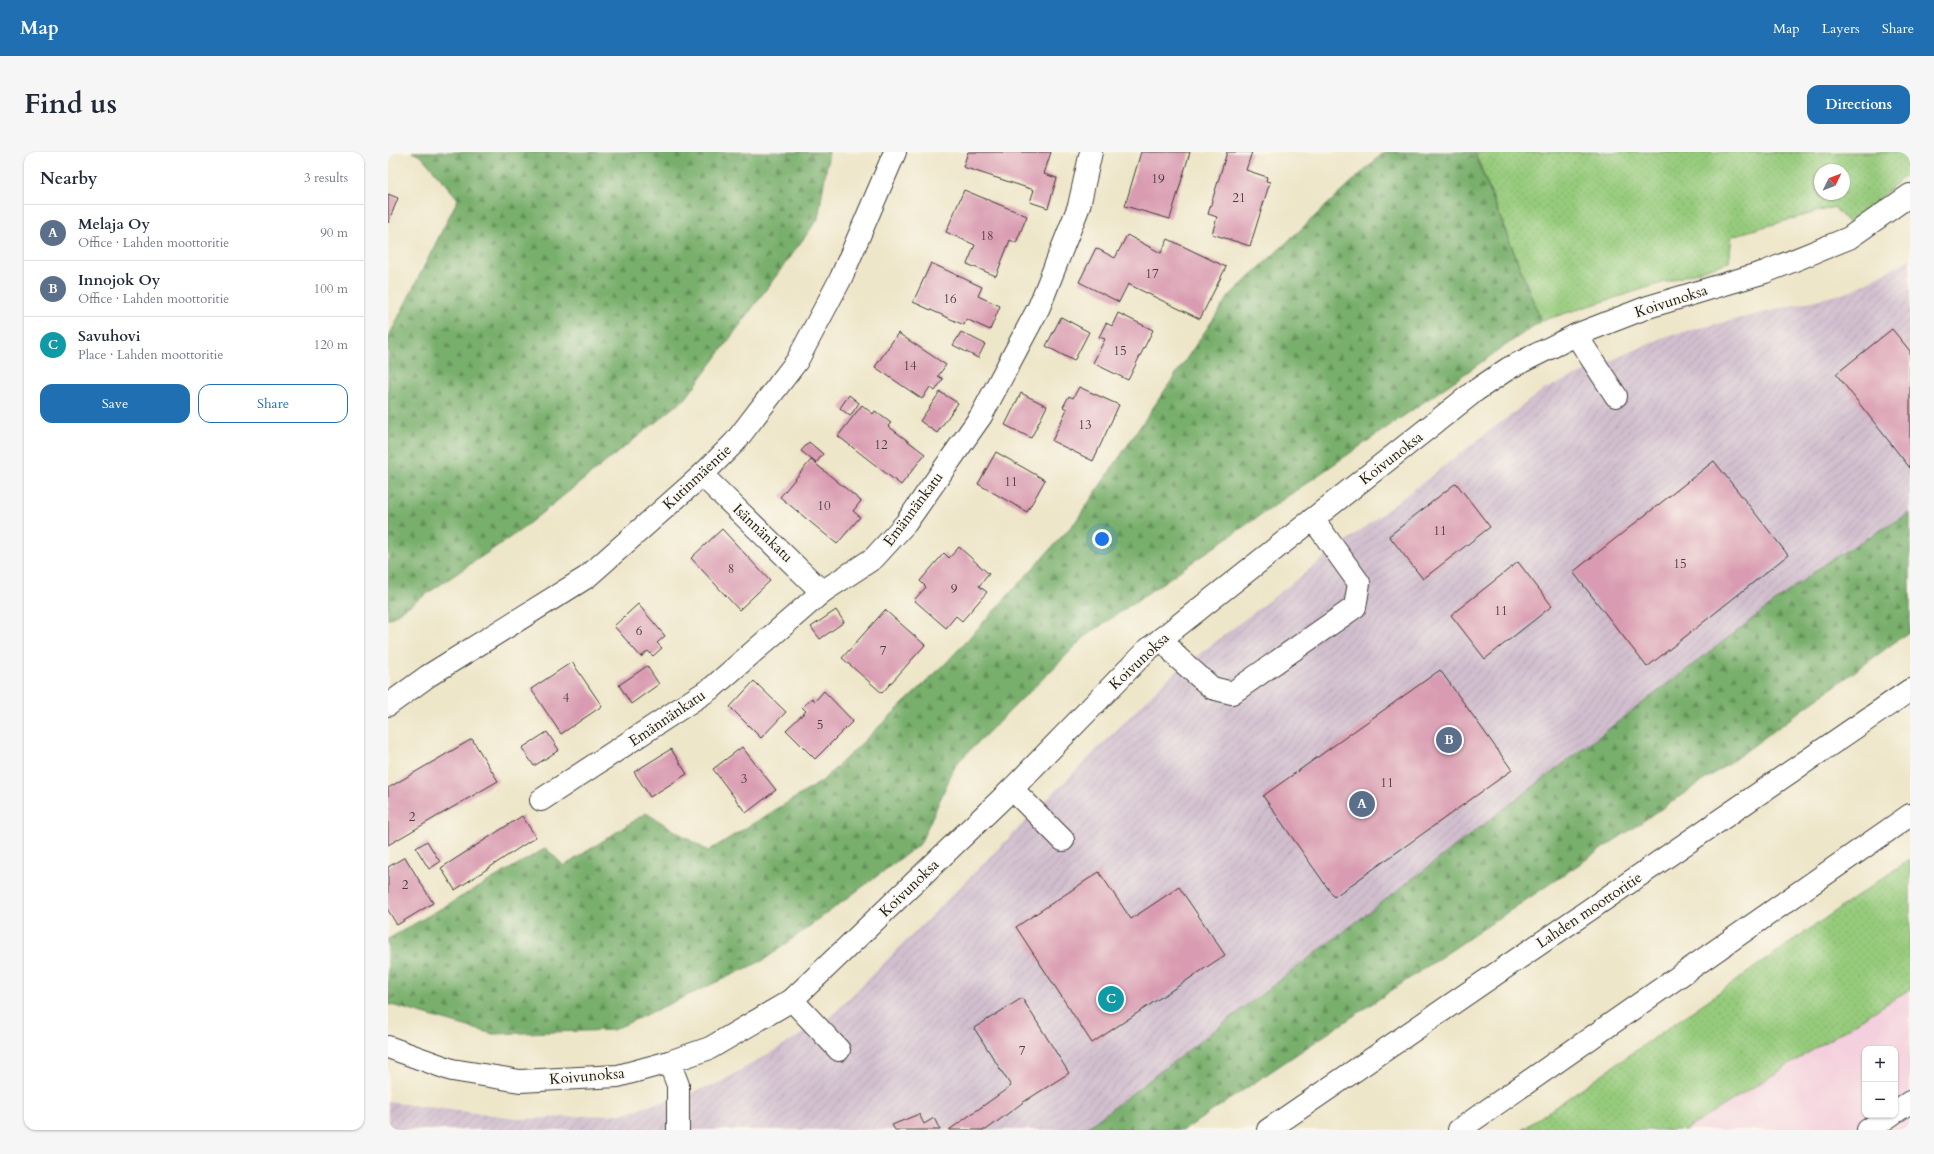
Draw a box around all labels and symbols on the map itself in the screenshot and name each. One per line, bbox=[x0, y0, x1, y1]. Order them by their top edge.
north arrow bbox=[1814, 164, 1850, 200]
house number: 19 bbox=[1151, 170, 1165, 188]
house number: 21 bbox=[1232, 189, 1246, 207]
house number: 18 bbox=[980, 227, 994, 245]
house number: 17 bbox=[1145, 265, 1159, 283]
street label: Koivunoksa bbox=[1632, 280, 1710, 322]
house number: 16 bbox=[943, 290, 957, 308]
house number: 15 bbox=[1113, 342, 1127, 360]
house number: 14 bbox=[903, 357, 917, 375]
house number: 13 bbox=[1078, 416, 1092, 434]
street label: Koivunoksa bbox=[1355, 427, 1427, 489]
house number: 12 bbox=[874, 436, 888, 454]
street label: Kutinmäentie bbox=[658, 440, 736, 514]
street label: Emännänkatu bbox=[878, 468, 948, 550]
house number: 11 bbox=[1004, 473, 1018, 491]
house number: 10 bbox=[817, 497, 831, 515]
street label: Isännänkatu bbox=[729, 499, 797, 567]
house number: 11 bbox=[1433, 522, 1447, 540]
your location bbox=[1092, 529, 1112, 549]
house number: 15 bbox=[1673, 555, 1687, 573]
house number: 8 bbox=[728, 560, 734, 578]
house number: 9 bbox=[951, 580, 958, 598]
house number: 11 bbox=[1494, 602, 1508, 620]
house number: 6 bbox=[636, 622, 643, 640]
street label: Koivunoksa bbox=[1105, 628, 1174, 694]
house number: 7 bbox=[880, 642, 887, 660]
street label: Emännänkatu bbox=[625, 685, 709, 751]
house number: 4 bbox=[563, 689, 570, 707]
house number: 5 bbox=[817, 716, 823, 734]
pin: B bbox=[1436, 725, 1462, 755]
house number: 3 bbox=[741, 770, 747, 788]
house number: 11 bbox=[1380, 774, 1394, 792]
pin: A bbox=[1349, 789, 1375, 819]
house number: 2 bbox=[409, 808, 416, 826]
street label: Koivunoksa bbox=[875, 854, 943, 921]
street label: Lahden moottoritie bbox=[1532, 867, 1646, 953]
house number: 2 bbox=[402, 876, 409, 894]
pin: C bbox=[1098, 984, 1124, 1014]
house number: 7 bbox=[1019, 1042, 1026, 1060]
street label: Koivunoksa bbox=[549, 1063, 626, 1089]

